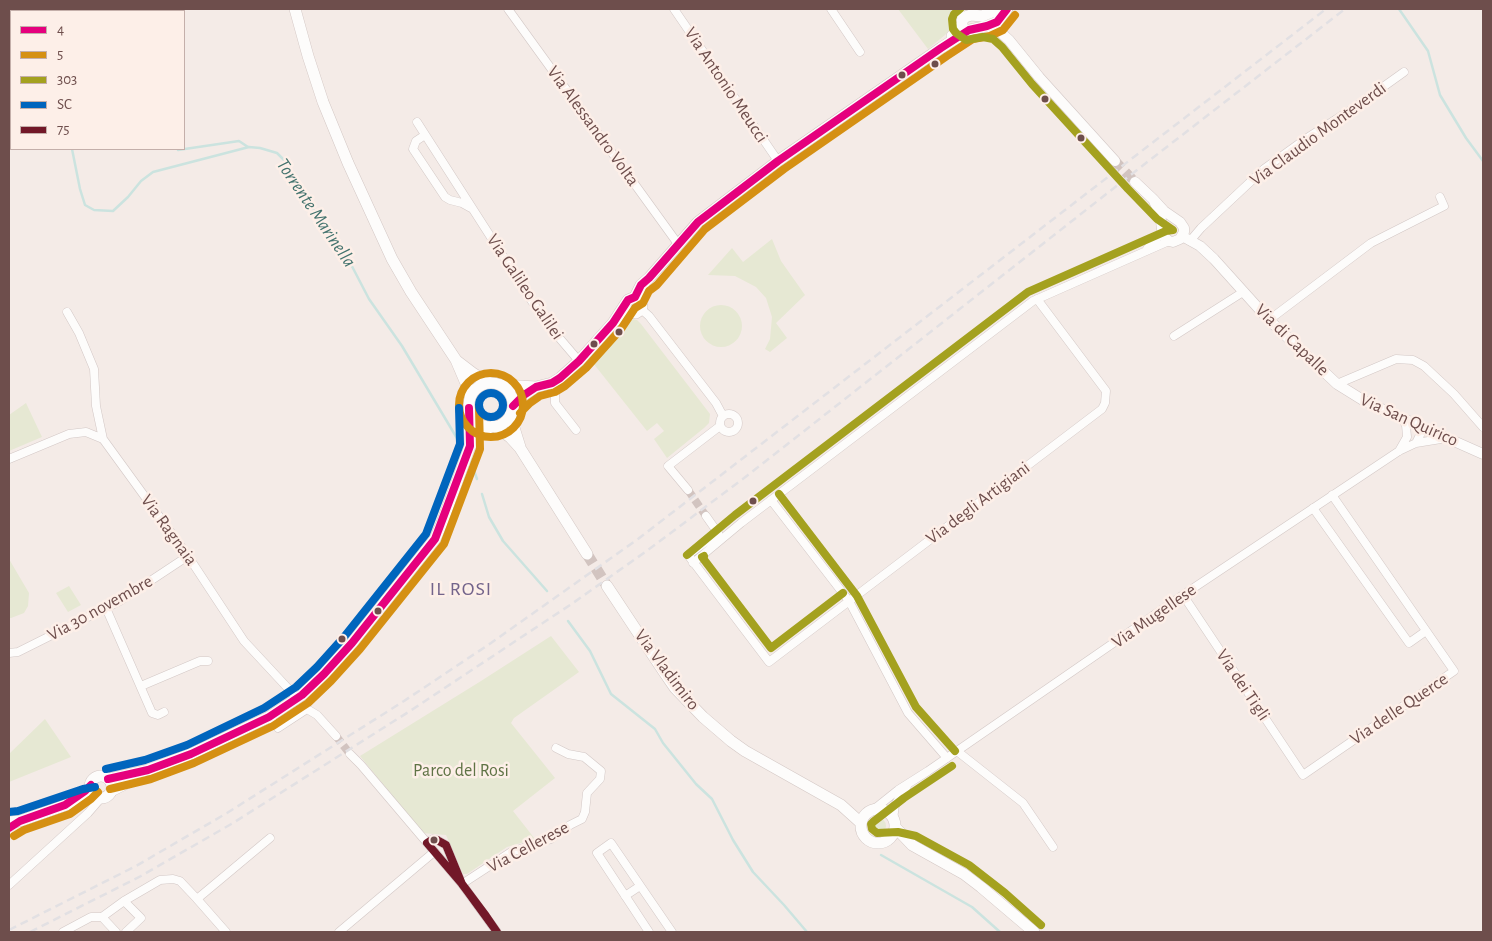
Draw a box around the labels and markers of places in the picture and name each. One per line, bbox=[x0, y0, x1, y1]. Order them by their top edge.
unlabelled marker bbox=[930, 59, 940, 69]
unlabelled marker bbox=[897, 70, 907, 80]
unlabelled marker bbox=[1040, 94, 1050, 104]
unlabelled marker bbox=[1076, 133, 1086, 143]
unlabelled marker bbox=[614, 327, 624, 337]
unlabelled marker bbox=[589, 339, 599, 349]
unlabelled marker bbox=[748, 496, 758, 506]
unlabelled marker bbox=[373, 606, 383, 616]
unlabelled marker bbox=[337, 634, 347, 644]
unlabelled marker bbox=[429, 835, 439, 845]

